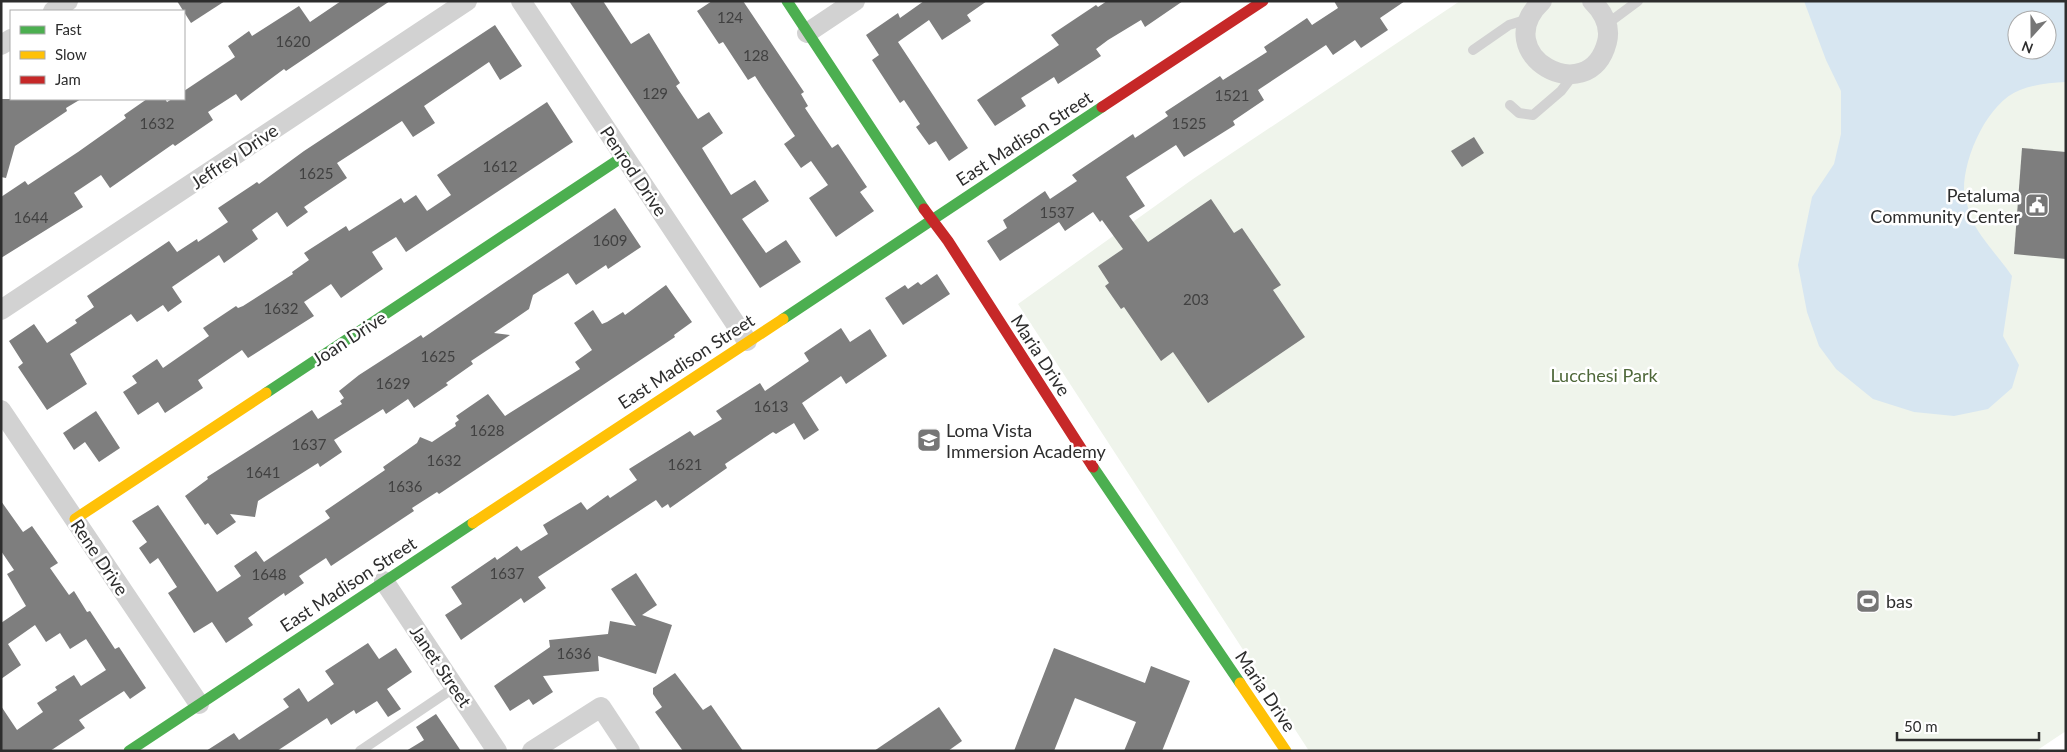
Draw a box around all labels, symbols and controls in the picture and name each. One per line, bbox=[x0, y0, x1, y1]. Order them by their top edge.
house number: 124 bbox=[717, 8, 743, 26]
legend bbox=[10, 10, 185, 100]
north arrow bbox=[2007, 10, 2057, 60]
text: Fast bbox=[55, 20, 82, 38]
house number: 1620 bbox=[276, 32, 311, 50]
text: N bbox=[2019, 38, 2035, 57]
text: Slow bbox=[55, 45, 87, 63]
house number: 128 bbox=[743, 46, 769, 64]
text: Jam bbox=[55, 70, 81, 88]
house number: 129 bbox=[642, 84, 668, 102]
street label: East Madison Street bbox=[952, 85, 1097, 190]
house number: 1521 bbox=[1215, 86, 1249, 104]
house number: 1632 bbox=[140, 114, 174, 132]
house number: 1525 bbox=[1172, 114, 1206, 132]
street label: Jeffrey Drive bbox=[186, 119, 282, 193]
street label: Penrod Drive bbox=[596, 122, 672, 220]
house number: 1612 bbox=[483, 157, 517, 175]
house number: 1625 bbox=[299, 164, 333, 182]
place label: Petaluma Community Center bbox=[1870, 184, 2020, 227]
public building icon: Petaluma Community Center bbox=[2024, 192, 2050, 218]
house number: 1537 bbox=[1040, 203, 1075, 221]
house number: 1644 bbox=[14, 208, 49, 226]
house number: 1609 bbox=[593, 231, 627, 249]
house number: 203 bbox=[1183, 290, 1209, 308]
house number: 1632 bbox=[264, 299, 298, 317]
street label: Joan Drive bbox=[308, 306, 390, 370]
street label: East Madison Street bbox=[614, 308, 759, 413]
street label: Maria Drive bbox=[1007, 310, 1075, 400]
house number: 1625 bbox=[421, 347, 455, 365]
park label: Lucchesi Park bbox=[1550, 364, 1658, 386]
house number: 1629 bbox=[376, 374, 410, 392]
house number: 1613 bbox=[754, 397, 788, 415]
place label: Loma Vista Immersion Academy bbox=[946, 419, 1107, 462]
house number: 1628 bbox=[470, 421, 504, 439]
school or university icon: Loma Vista Immersion Academy bbox=[916, 427, 942, 453]
house number: 1637 bbox=[292, 435, 327, 453]
house number: 1632 bbox=[427, 451, 461, 469]
house number: 1621 bbox=[668, 455, 702, 473]
house number: 1641 bbox=[246, 463, 280, 481]
house number: 1636 bbox=[388, 477, 423, 495]
street label: Rene Drive bbox=[66, 515, 134, 599]
street label: East Madison Street bbox=[276, 531, 421, 636]
house number: 1637 bbox=[490, 564, 525, 582]
house number: 1648 bbox=[252, 565, 286, 583]
sports icon: bas bbox=[1855, 588, 1881, 614]
place label: bas bbox=[1886, 590, 1913, 612]
street label: Janet Street bbox=[406, 621, 477, 712]
house number: 1636 bbox=[557, 644, 592, 662]
street label: Maria Drive bbox=[1231, 646, 1301, 736]
scale bar bbox=[1897, 710, 2040, 742]
text: 50 m bbox=[1904, 717, 1938, 735]

